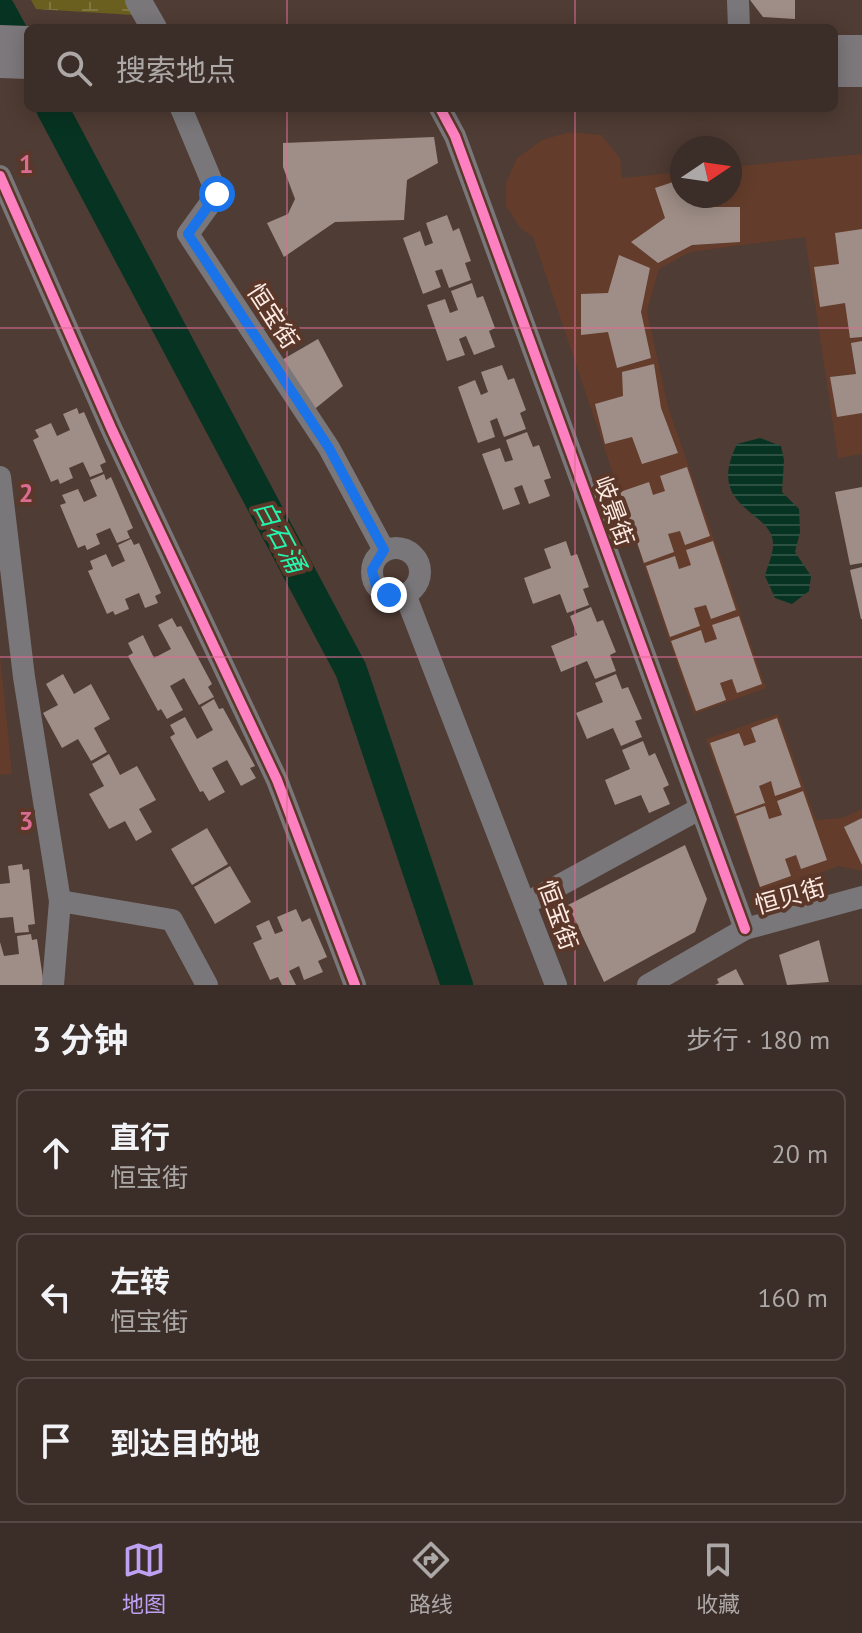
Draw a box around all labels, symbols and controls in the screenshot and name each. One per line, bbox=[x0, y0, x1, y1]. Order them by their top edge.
search box bbox=[24, 24, 838, 112]
icon: search bbox=[52, 46, 96, 90]
text: 搜索地点 bbox=[116, 50, 236, 89]
north arrow bbox=[670, 136, 742, 208]
text: 1 bbox=[19, 147, 33, 180]
route start bbox=[199, 176, 235, 212]
street label: 恒宝街 bbox=[240, 277, 306, 355]
street label: 岐景街 bbox=[587, 472, 641, 550]
text: 2 bbox=[19, 476, 33, 509]
water label: 白石涌 bbox=[247, 494, 314, 581]
route end bbox=[371, 577, 407, 613]
text: 3 bbox=[19, 804, 33, 837]
street label: 恒贝街 bbox=[751, 871, 829, 921]
street label: 恒宝街 bbox=[531, 876, 585, 954]
text: 3 分钟 bbox=[32, 1017, 128, 1061]
text: 步行 · 180 m bbox=[687, 1023, 830, 1056]
text: 直行 bbox=[110, 1117, 170, 1156]
icon: ahead bbox=[34, 1131, 78, 1175]
text: 20 m bbox=[772, 1137, 828, 1170]
text: 恒宝街 bbox=[110, 1161, 188, 1194]
text: 左转 bbox=[110, 1261, 170, 1300]
icon: left bbox=[34, 1275, 78, 1319]
text: 160 m bbox=[757, 1281, 828, 1314]
text: 恒宝街 bbox=[110, 1305, 188, 1338]
icon: arrive bbox=[34, 1419, 78, 1463]
text: 到达目的地 bbox=[110, 1423, 260, 1462]
tab: 地图 bbox=[122, 1538, 166, 1618]
tab: 路线 bbox=[409, 1538, 453, 1618]
tab: 收藏 bbox=[696, 1538, 740, 1618]

